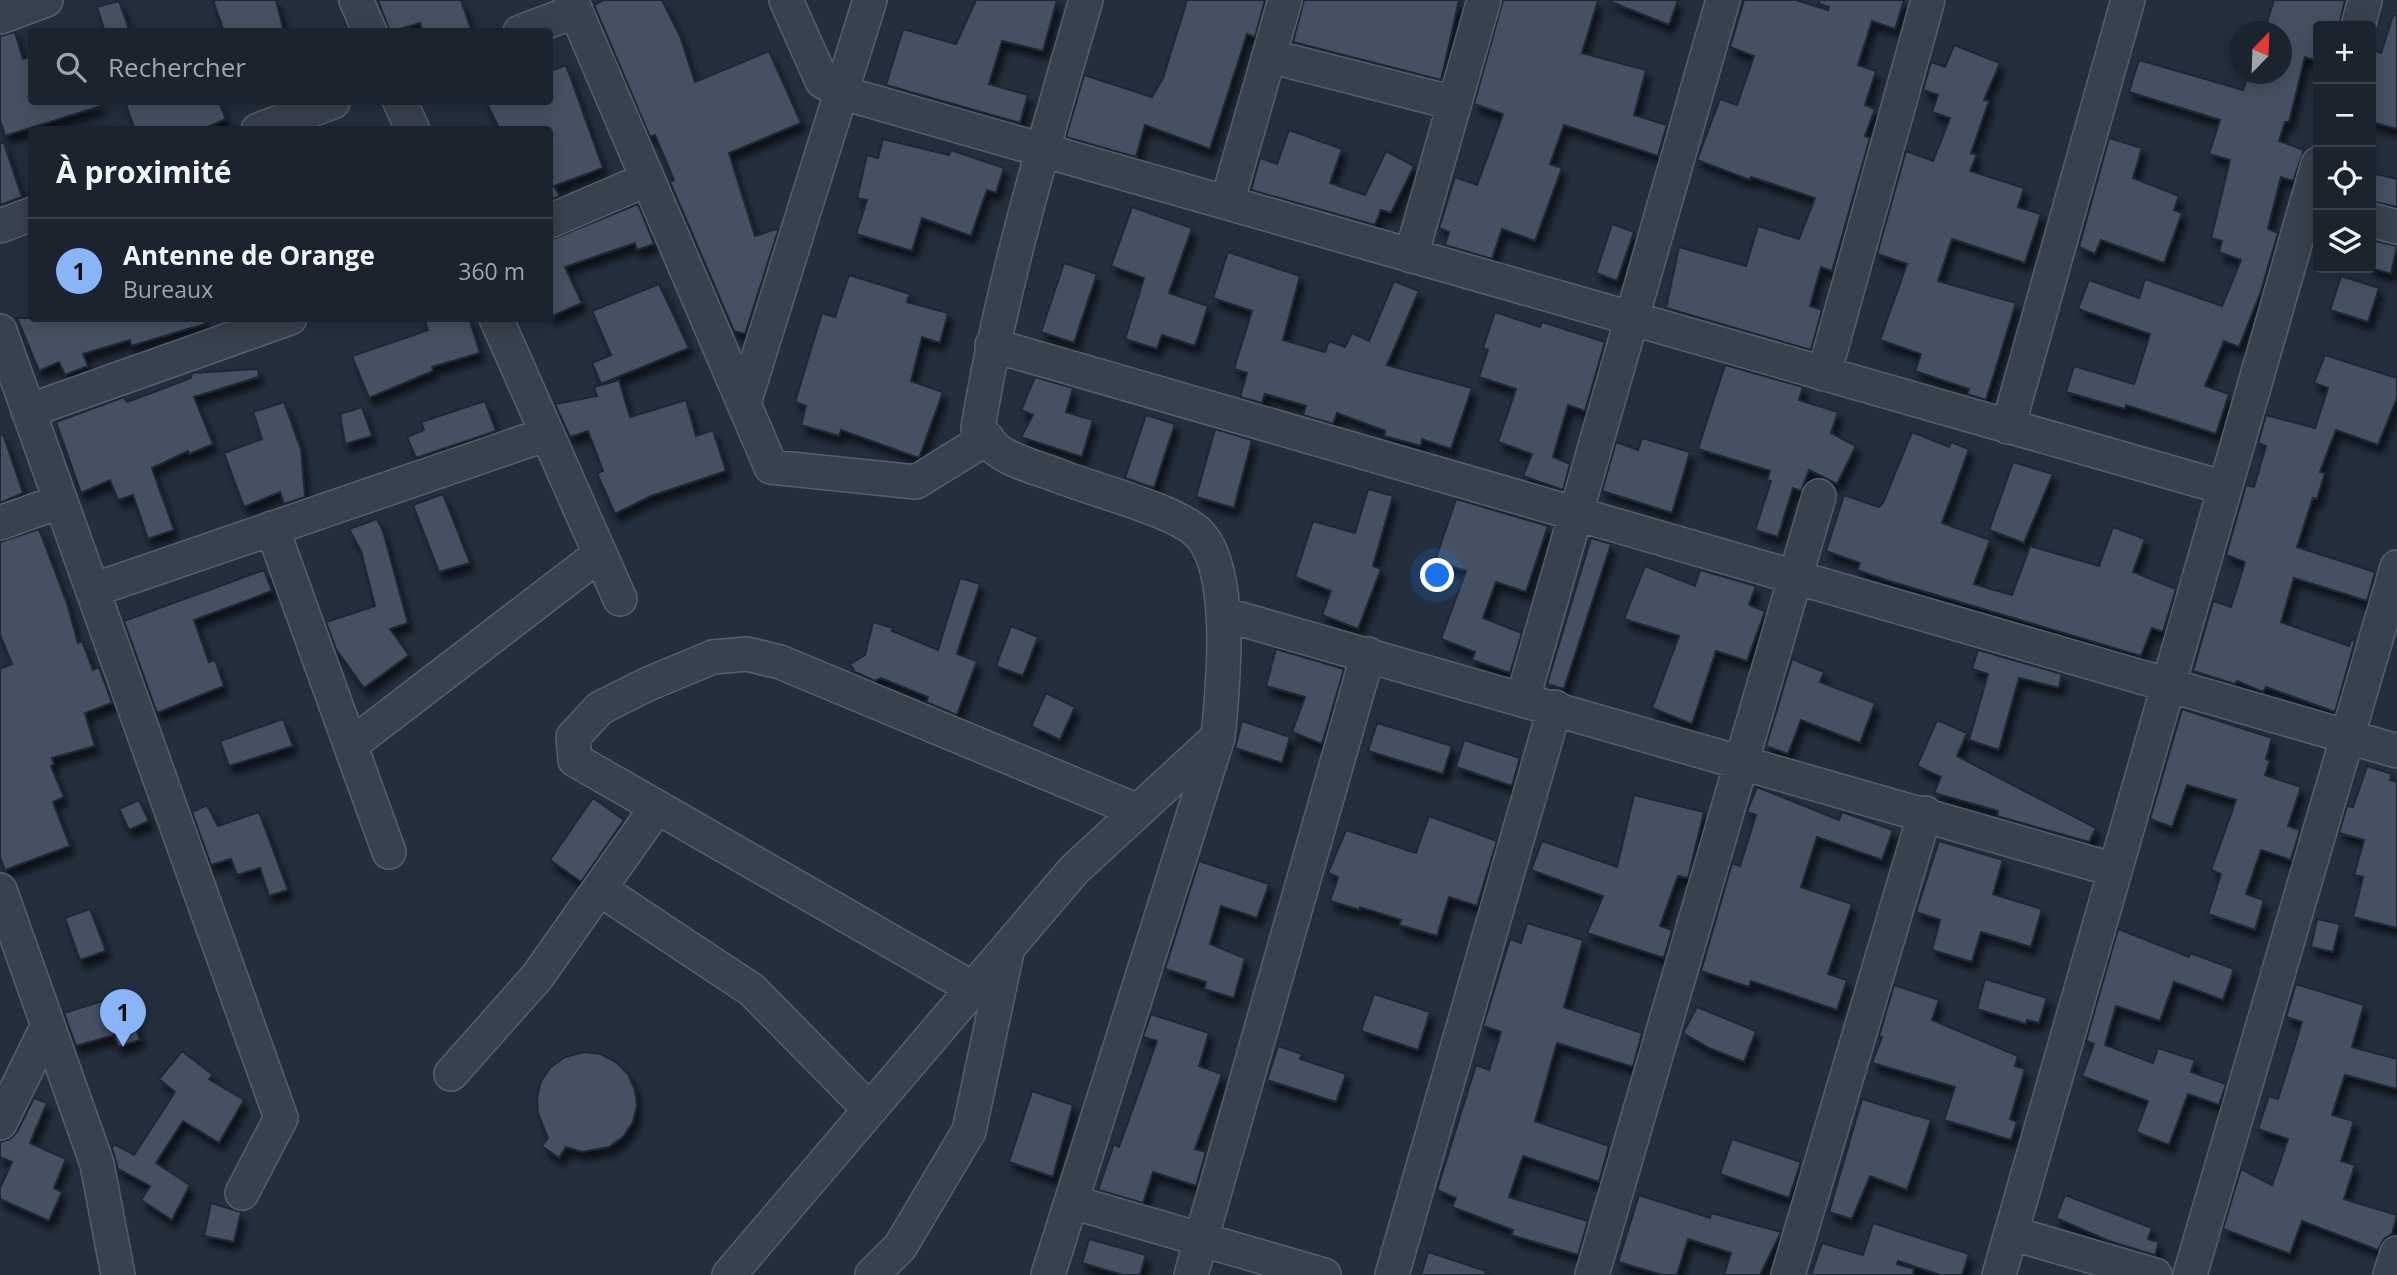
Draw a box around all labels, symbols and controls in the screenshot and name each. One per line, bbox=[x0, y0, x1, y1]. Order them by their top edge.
north arrow bbox=[2229, 21, 2292, 84]
map controls bbox=[2313, 21, 2376, 273]
button: + bbox=[2313, 21, 2376, 84]
search box bbox=[28, 28, 553, 105]
icon: search bbox=[52, 48, 90, 86]
text: Rechercher bbox=[108, 49, 246, 85]
button: − bbox=[2313, 84, 2376, 147]
button: locate bbox=[2313, 147, 2376, 210]
text: À proximité bbox=[56, 151, 232, 192]
button: layers bbox=[2313, 210, 2376, 273]
text: Antenne de Orange bbox=[123, 237, 375, 273]
text: 1 bbox=[72, 255, 86, 287]
text: 360 m bbox=[458, 255, 525, 287]
text: Bureaux bbox=[123, 273, 213, 305]
your location bbox=[1420, 558, 1454, 592]
pin: 1 bbox=[100, 989, 146, 1047]

